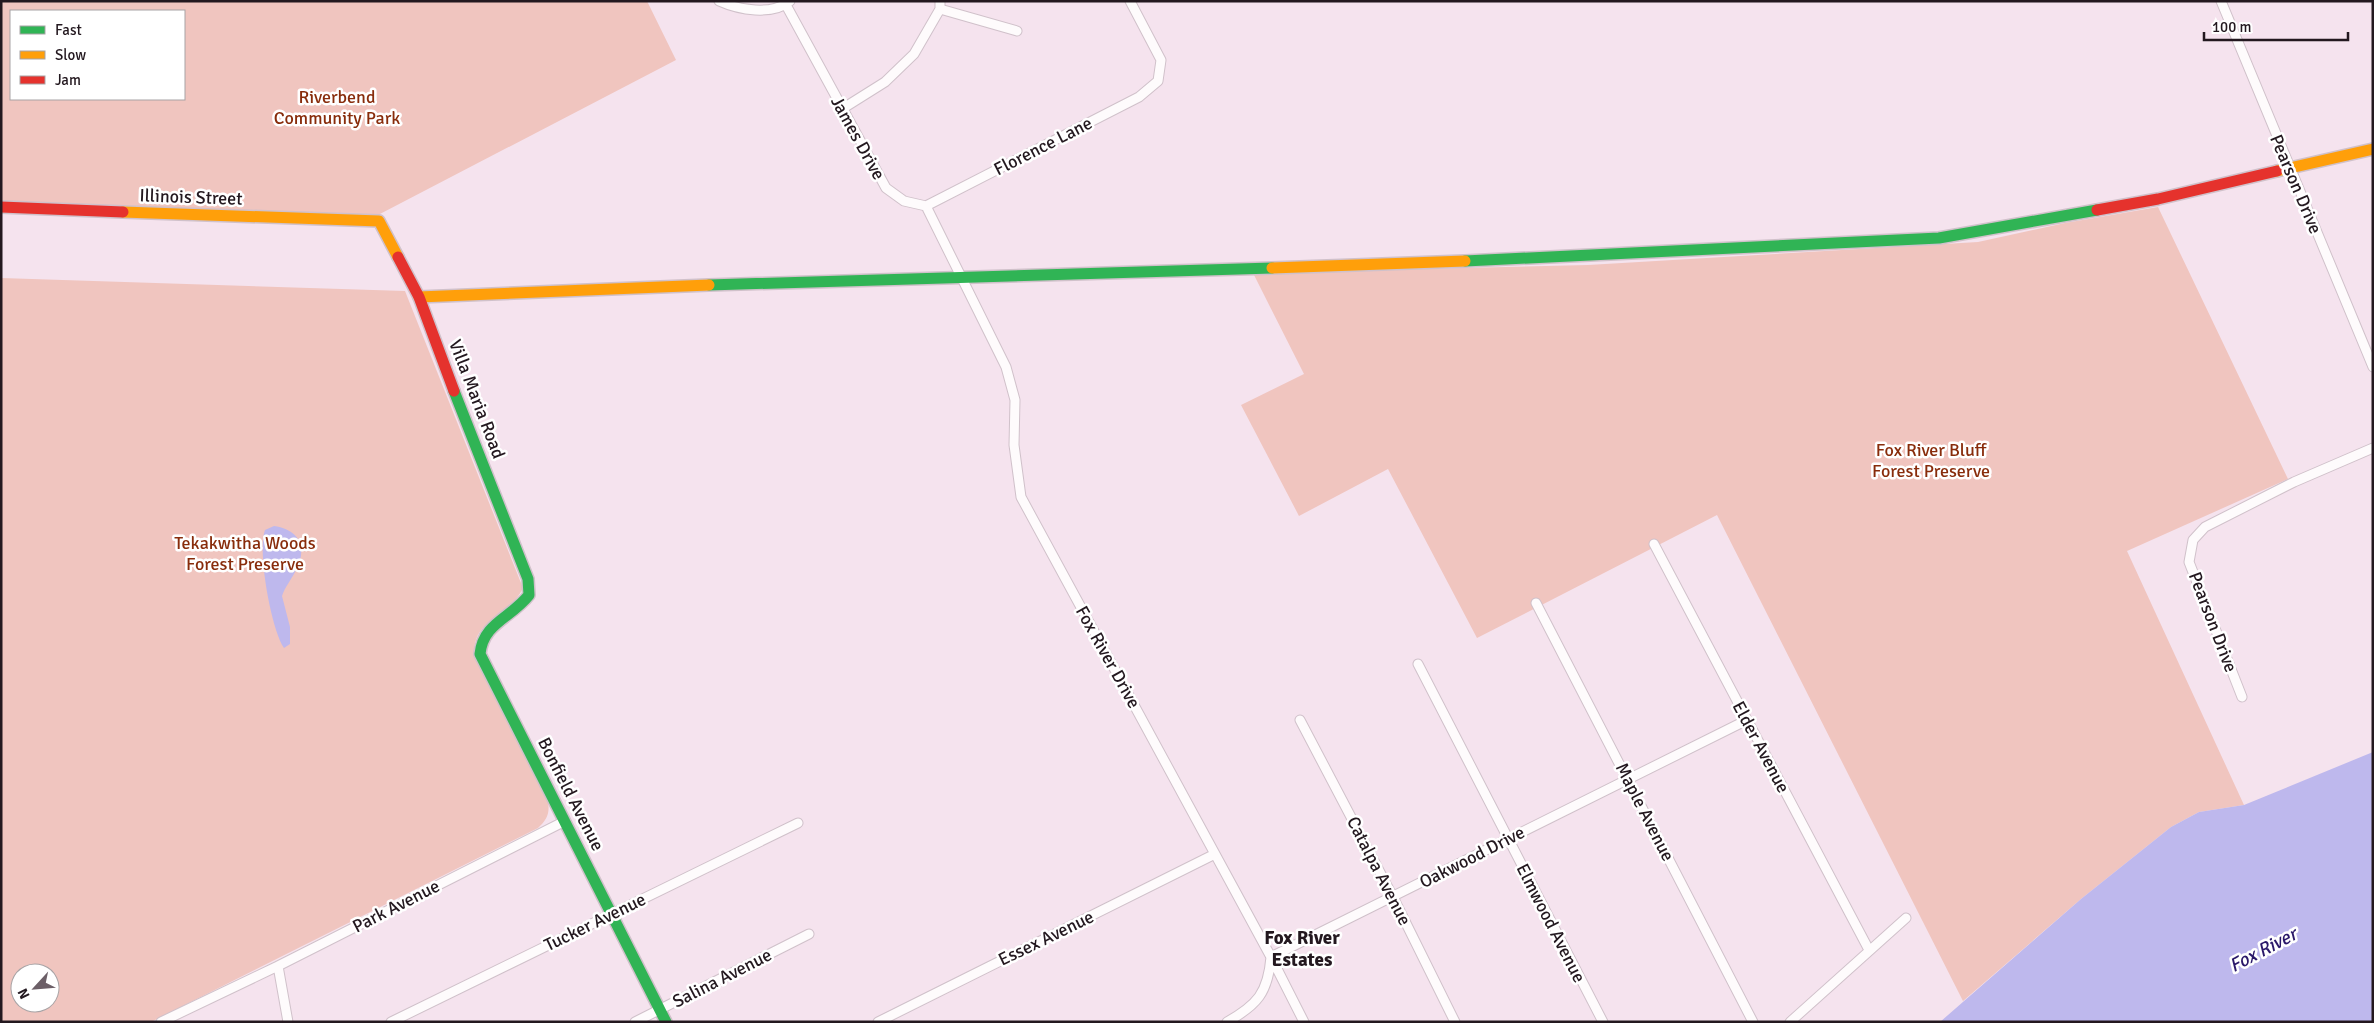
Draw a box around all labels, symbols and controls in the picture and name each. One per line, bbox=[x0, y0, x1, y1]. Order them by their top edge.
legend bbox=[10, 10, 185, 100]
scale bar bbox=[2204, 10, 2348, 42]
text: 100 m bbox=[2212, 18, 2252, 36]
text: Fast bbox=[55, 21, 82, 39]
text: Slow bbox=[55, 46, 86, 64]
text: Jam bbox=[55, 71, 81, 89]
park label: Riverbend Community Park bbox=[274, 86, 400, 129]
street label: James Drive bbox=[826, 92, 890, 184]
street label: Florence Lane bbox=[990, 112, 1096, 180]
street label: Pearson Drive bbox=[2265, 131, 2327, 237]
street label: Illinois Street bbox=[139, 184, 243, 210]
street label: Villa Maria Road bbox=[444, 336, 510, 462]
park label: Fox River Bluff Forest Preserve bbox=[1872, 439, 1990, 482]
park label: Tekakwitha Woods Forest Preserve bbox=[174, 532, 316, 575]
street label: Pearson Drive bbox=[2184, 569, 2242, 675]
street label: Fox River Drive bbox=[1071, 602, 1145, 712]
street label: Elder Avenue bbox=[1728, 697, 1794, 797]
street label: Bonfield Avenue bbox=[533, 734, 609, 854]
street label: Maple Avenue bbox=[1611, 759, 1679, 865]
street label: Catalpa Avenue bbox=[1342, 813, 1416, 929]
street label: Oakwood Drive bbox=[1416, 821, 1528, 893]
street label: Elmwood Avenue bbox=[1511, 860, 1591, 986]
street label: Park Avenue bbox=[349, 875, 443, 937]
street label: Tucker Avenue bbox=[541, 888, 649, 956]
street label: Essex Avenue bbox=[995, 905, 1097, 971]
water label: Fox River bbox=[2225, 921, 2304, 978]
district label: Fox River Estates bbox=[1264, 926, 1340, 972]
street label: Salina Avenue bbox=[669, 944, 775, 1012]
north arrow bbox=[10, 963, 60, 1013]
text: N bbox=[14, 985, 34, 1002]

